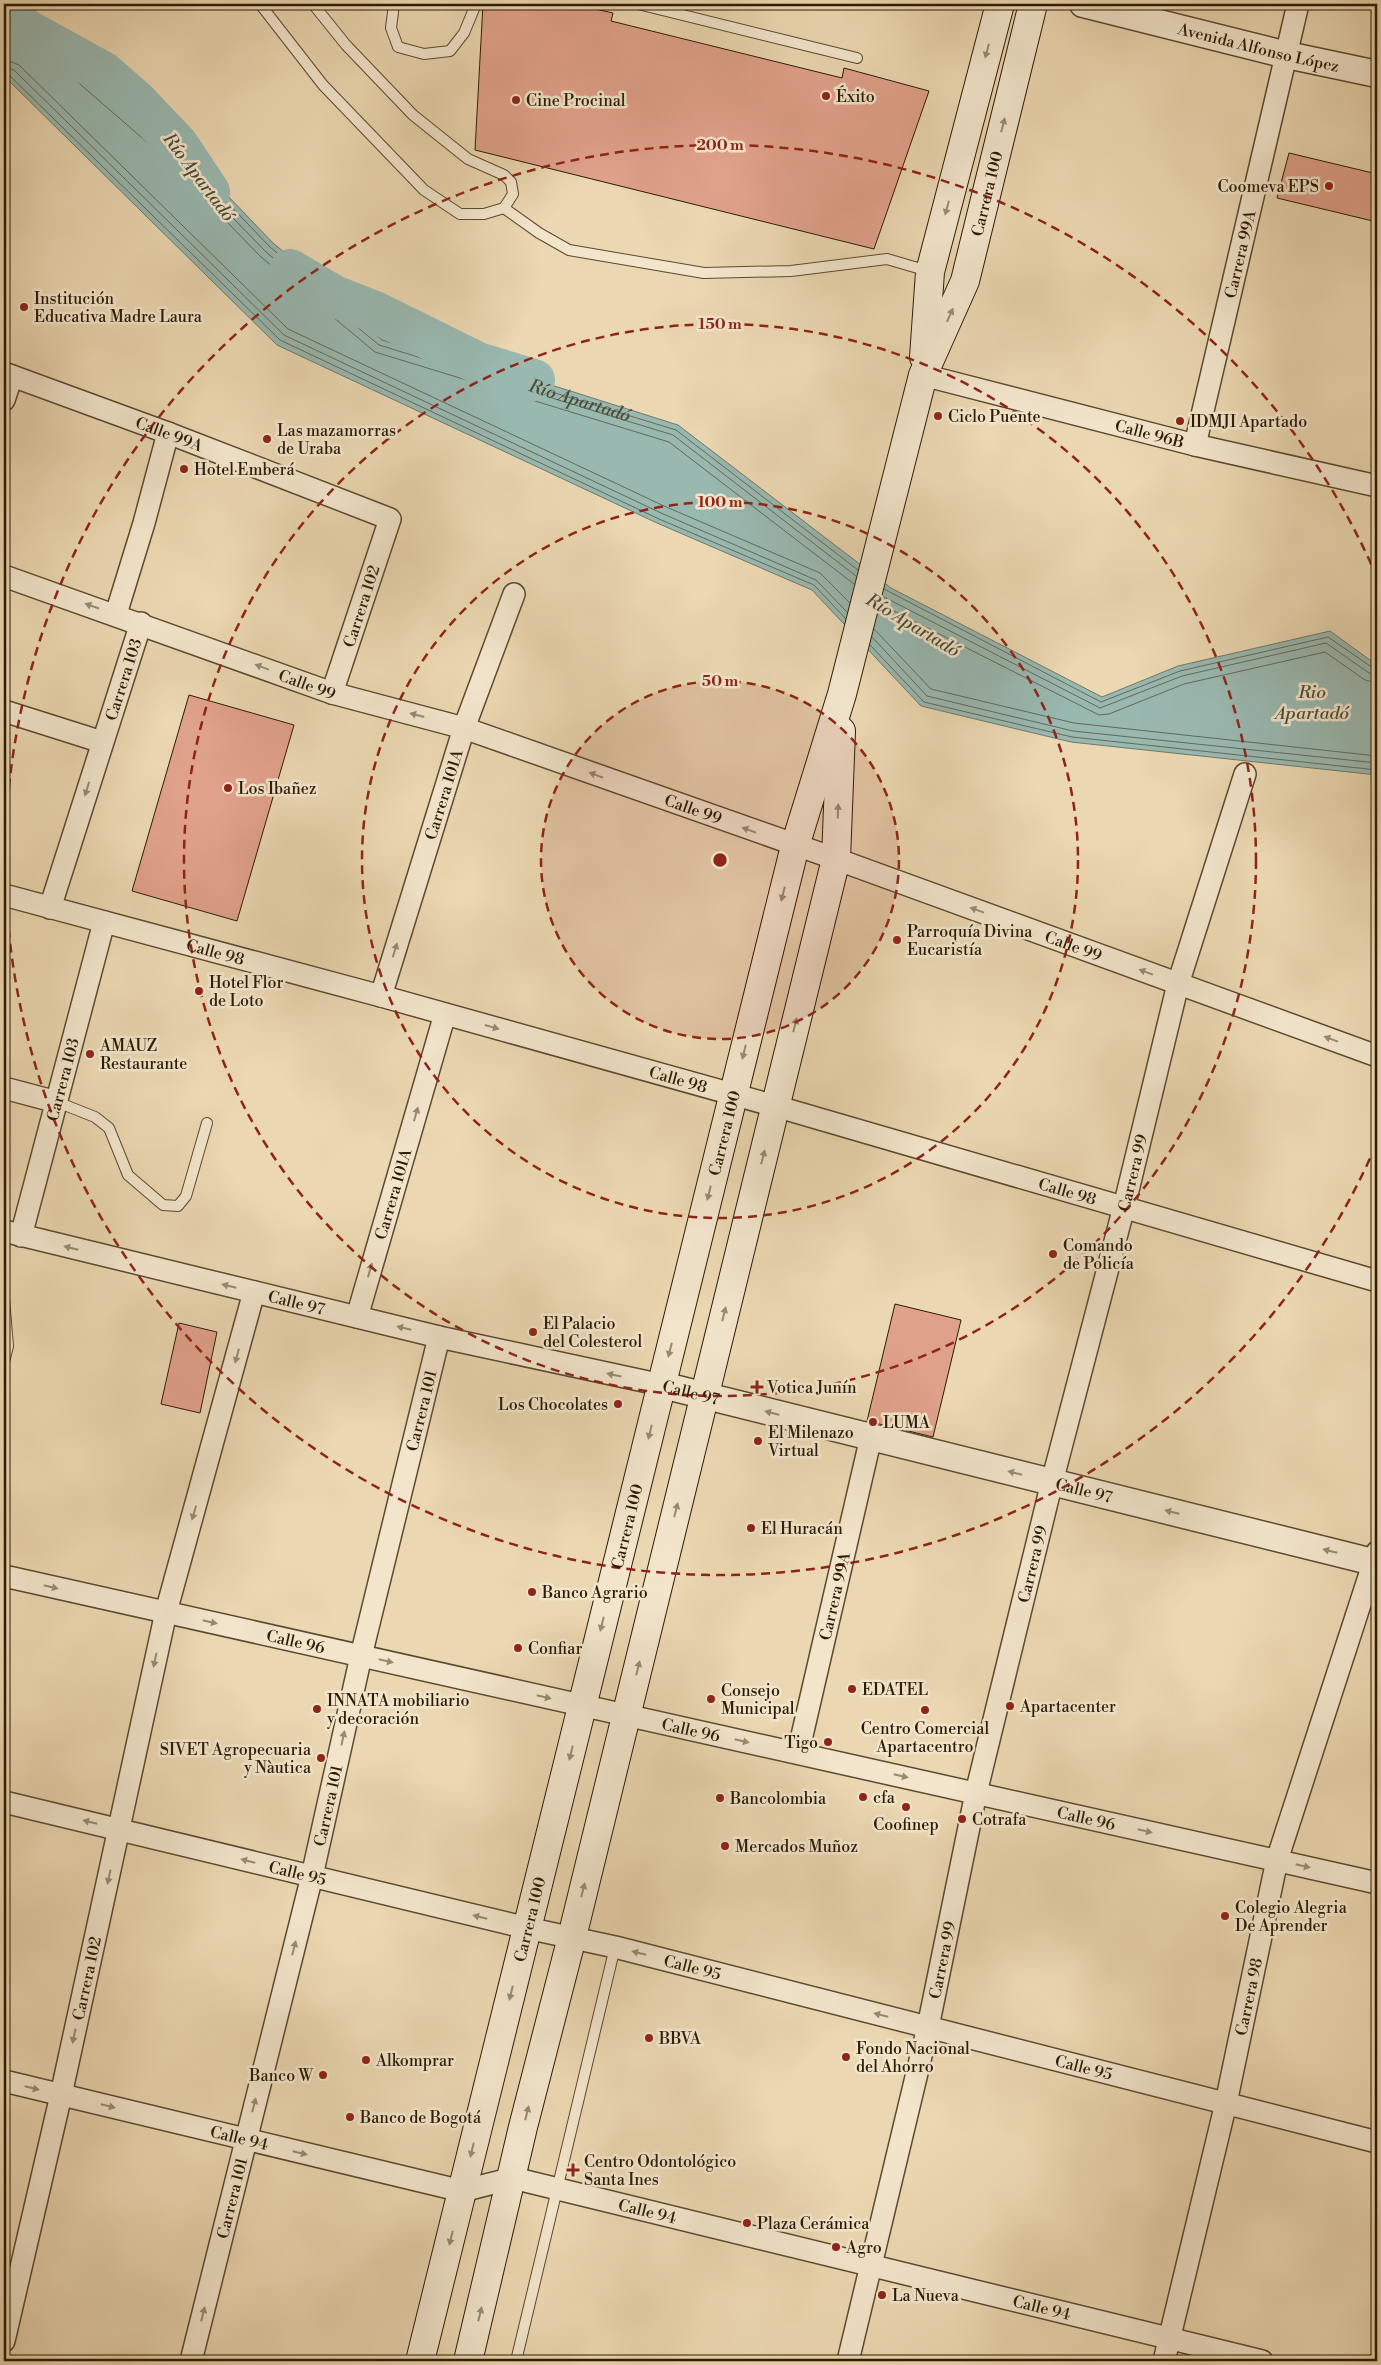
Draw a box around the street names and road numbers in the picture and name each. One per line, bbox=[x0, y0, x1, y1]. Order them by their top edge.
street label: Avenida Alfonso López bbox=[1175, 19, 1341, 77]
street label: Carrera 100 bbox=[967, 149, 1008, 238]
street label: Carrera 99A bbox=[1221, 207, 1261, 300]
street label: Calle 99A bbox=[132, 413, 206, 457]
street label: Calle 96B bbox=[1113, 416, 1186, 453]
street label: Carrera 102 bbox=[339, 563, 385, 650]
street label: Carrera 103 bbox=[101, 636, 147, 723]
street label: Calle 99 bbox=[276, 666, 339, 705]
street label: Carrera 101A bbox=[421, 746, 468, 843]
street label: Calle 99 bbox=[662, 790, 725, 829]
street label: Calle 99 bbox=[1042, 927, 1105, 966]
street label: Calle 98 bbox=[184, 935, 247, 970]
street label: Carrera 103 bbox=[43, 1036, 84, 1123]
street label: Calle 98 bbox=[647, 1062, 710, 1098]
street label: Carrera 100 bbox=[705, 1089, 745, 1178]
street label: Carrera 99 bbox=[1114, 1132, 1152, 1214]
street label: Carrera 101A bbox=[371, 1146, 417, 1242]
street label: Calle 98 bbox=[1036, 1174, 1099, 1210]
street label: Calle 97 bbox=[266, 1287, 327, 1320]
street label: Carrera 101 bbox=[402, 1368, 442, 1453]
street label: Calle 97 bbox=[660, 1377, 721, 1410]
street label: Calle 97 bbox=[1053, 1474, 1114, 1508]
street label: Carrera 100 bbox=[607, 1482, 648, 1571]
street label: Carrera 99 bbox=[1014, 1523, 1052, 1605]
street label: Carrera 99A bbox=[815, 1549, 855, 1642]
street label: Calle 96 bbox=[264, 1626, 327, 1659]
street label: Calle 96 bbox=[660, 1714, 722, 1747]
street label: Carrera 101 bbox=[310, 1763, 347, 1848]
street label: Calle 96 bbox=[1055, 1803, 1118, 1835]
street label: Calle 95 bbox=[267, 1857, 328, 1890]
street label: Carrera 100 bbox=[510, 1875, 550, 1964]
street label: Carrera 99 bbox=[925, 1919, 961, 2001]
street label: Carrera 102 bbox=[69, 1935, 106, 2022]
street label: Calle 95 bbox=[661, 1951, 723, 1985]
street label: Carrera 98 bbox=[1231, 1956, 1267, 2038]
street label: Calle 95 bbox=[1053, 2051, 1115, 2085]
street label: Calle 94 bbox=[208, 2122, 271, 2155]
street label: Carrera 101 bbox=[213, 2156, 252, 2241]
street label: Calle 94 bbox=[616, 2195, 679, 2229]
street label: Calle 94 bbox=[1010, 2291, 1073, 2325]

